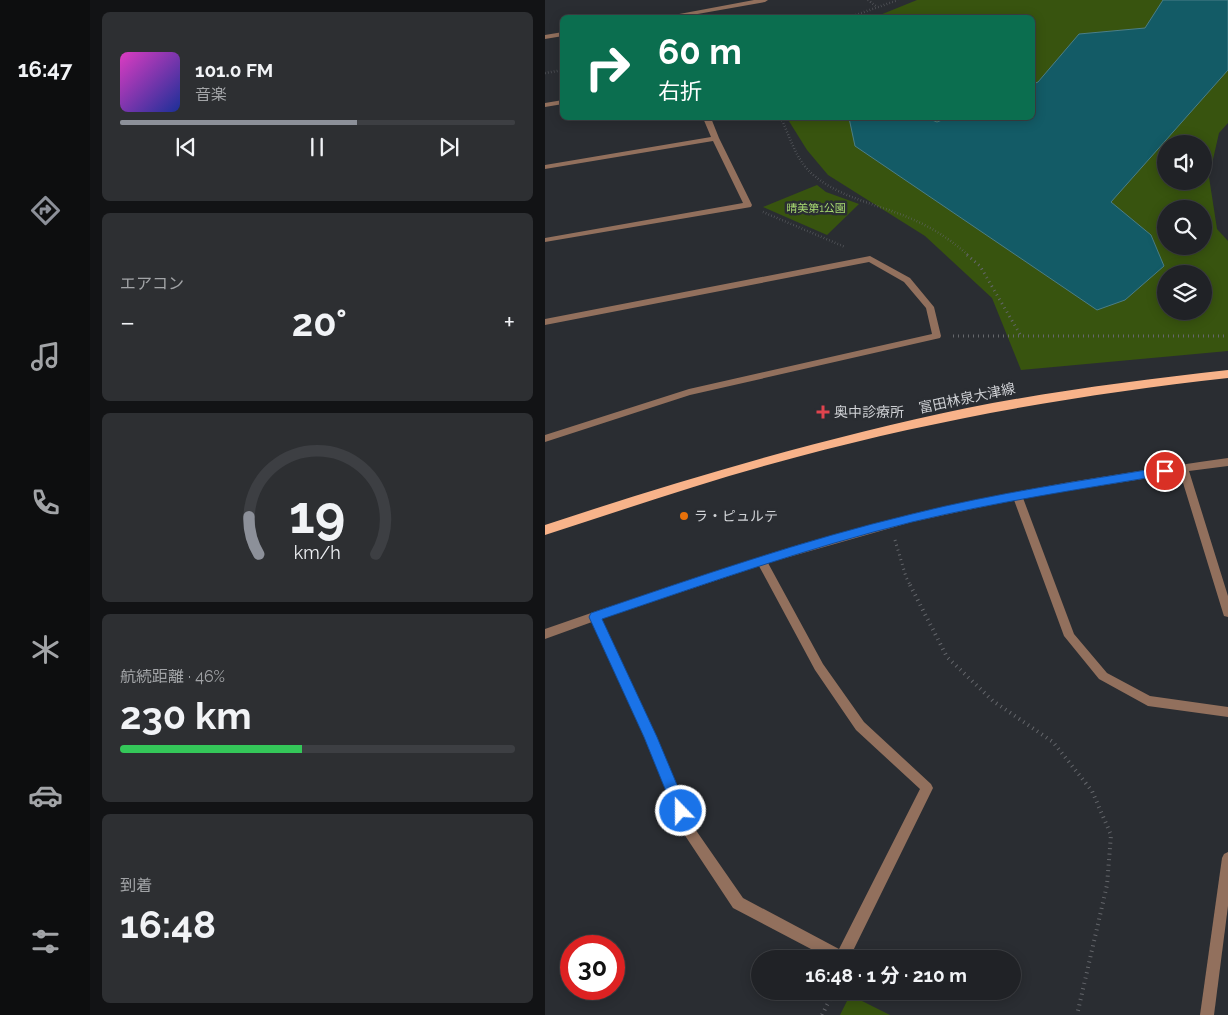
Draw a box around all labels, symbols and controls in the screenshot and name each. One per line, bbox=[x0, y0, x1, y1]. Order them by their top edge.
text: 60 m bbox=[658, 31, 742, 72]
icon: right bbox=[575, 35, 640, 100]
text: 16:47 bbox=[18, 56, 72, 82]
text: 101.0 FM bbox=[195, 59, 273, 81]
text: 右折 bbox=[658, 78, 702, 104]
text: 音楽 bbox=[195, 85, 227, 104]
icon: previous bbox=[172, 133, 200, 161]
icon: pause bbox=[303, 133, 331, 161]
icon: next bbox=[435, 133, 463, 161]
map controls bbox=[1157, 135, 1212, 320]
button: sound bbox=[1157, 135, 1212, 190]
icon: directions bbox=[28, 193, 63, 228]
button: search bbox=[1157, 200, 1212, 255]
park label: 晴美第1公園 bbox=[786, 202, 846, 215]
button: layers bbox=[1157, 265, 1212, 320]
text: エアコン bbox=[120, 274, 184, 293]
text: 20° bbox=[292, 300, 347, 345]
text: − bbox=[120, 306, 135, 339]
text: + bbox=[503, 306, 515, 339]
icon: music bbox=[28, 339, 63, 374]
street label: 富田林泉大津線 bbox=[917, 380, 1017, 416]
place label: 奥中診療所 bbox=[834, 404, 904, 420]
marker: 奥中診療所 bbox=[816, 405, 830, 419]
pin bbox=[1144, 450, 1186, 492]
icon: arrive bbox=[1151, 457, 1179, 485]
text: 19 bbox=[289, 484, 346, 545]
icon: phone bbox=[28, 485, 63, 520]
place label: ラ・ピュルテ bbox=[694, 508, 778, 524]
marker: ラ・ピュルテ bbox=[678, 510, 690, 522]
text: km/h bbox=[294, 542, 341, 563]
icon: climate bbox=[28, 632, 63, 667]
text: 航続距離 · 46% bbox=[120, 667, 225, 686]
text: 230 km bbox=[120, 693, 252, 738]
icon: car bbox=[28, 778, 63, 813]
position arrow bbox=[654, 784, 706, 836]
text: 到着 bbox=[120, 876, 152, 895]
text: 16:48 bbox=[120, 902, 216, 947]
icon: filters bbox=[28, 924, 63, 959]
speed limit sign: 30 bbox=[560, 935, 625, 1000]
text: 16:48 · 1 分 · 210 m bbox=[805, 964, 967, 986]

